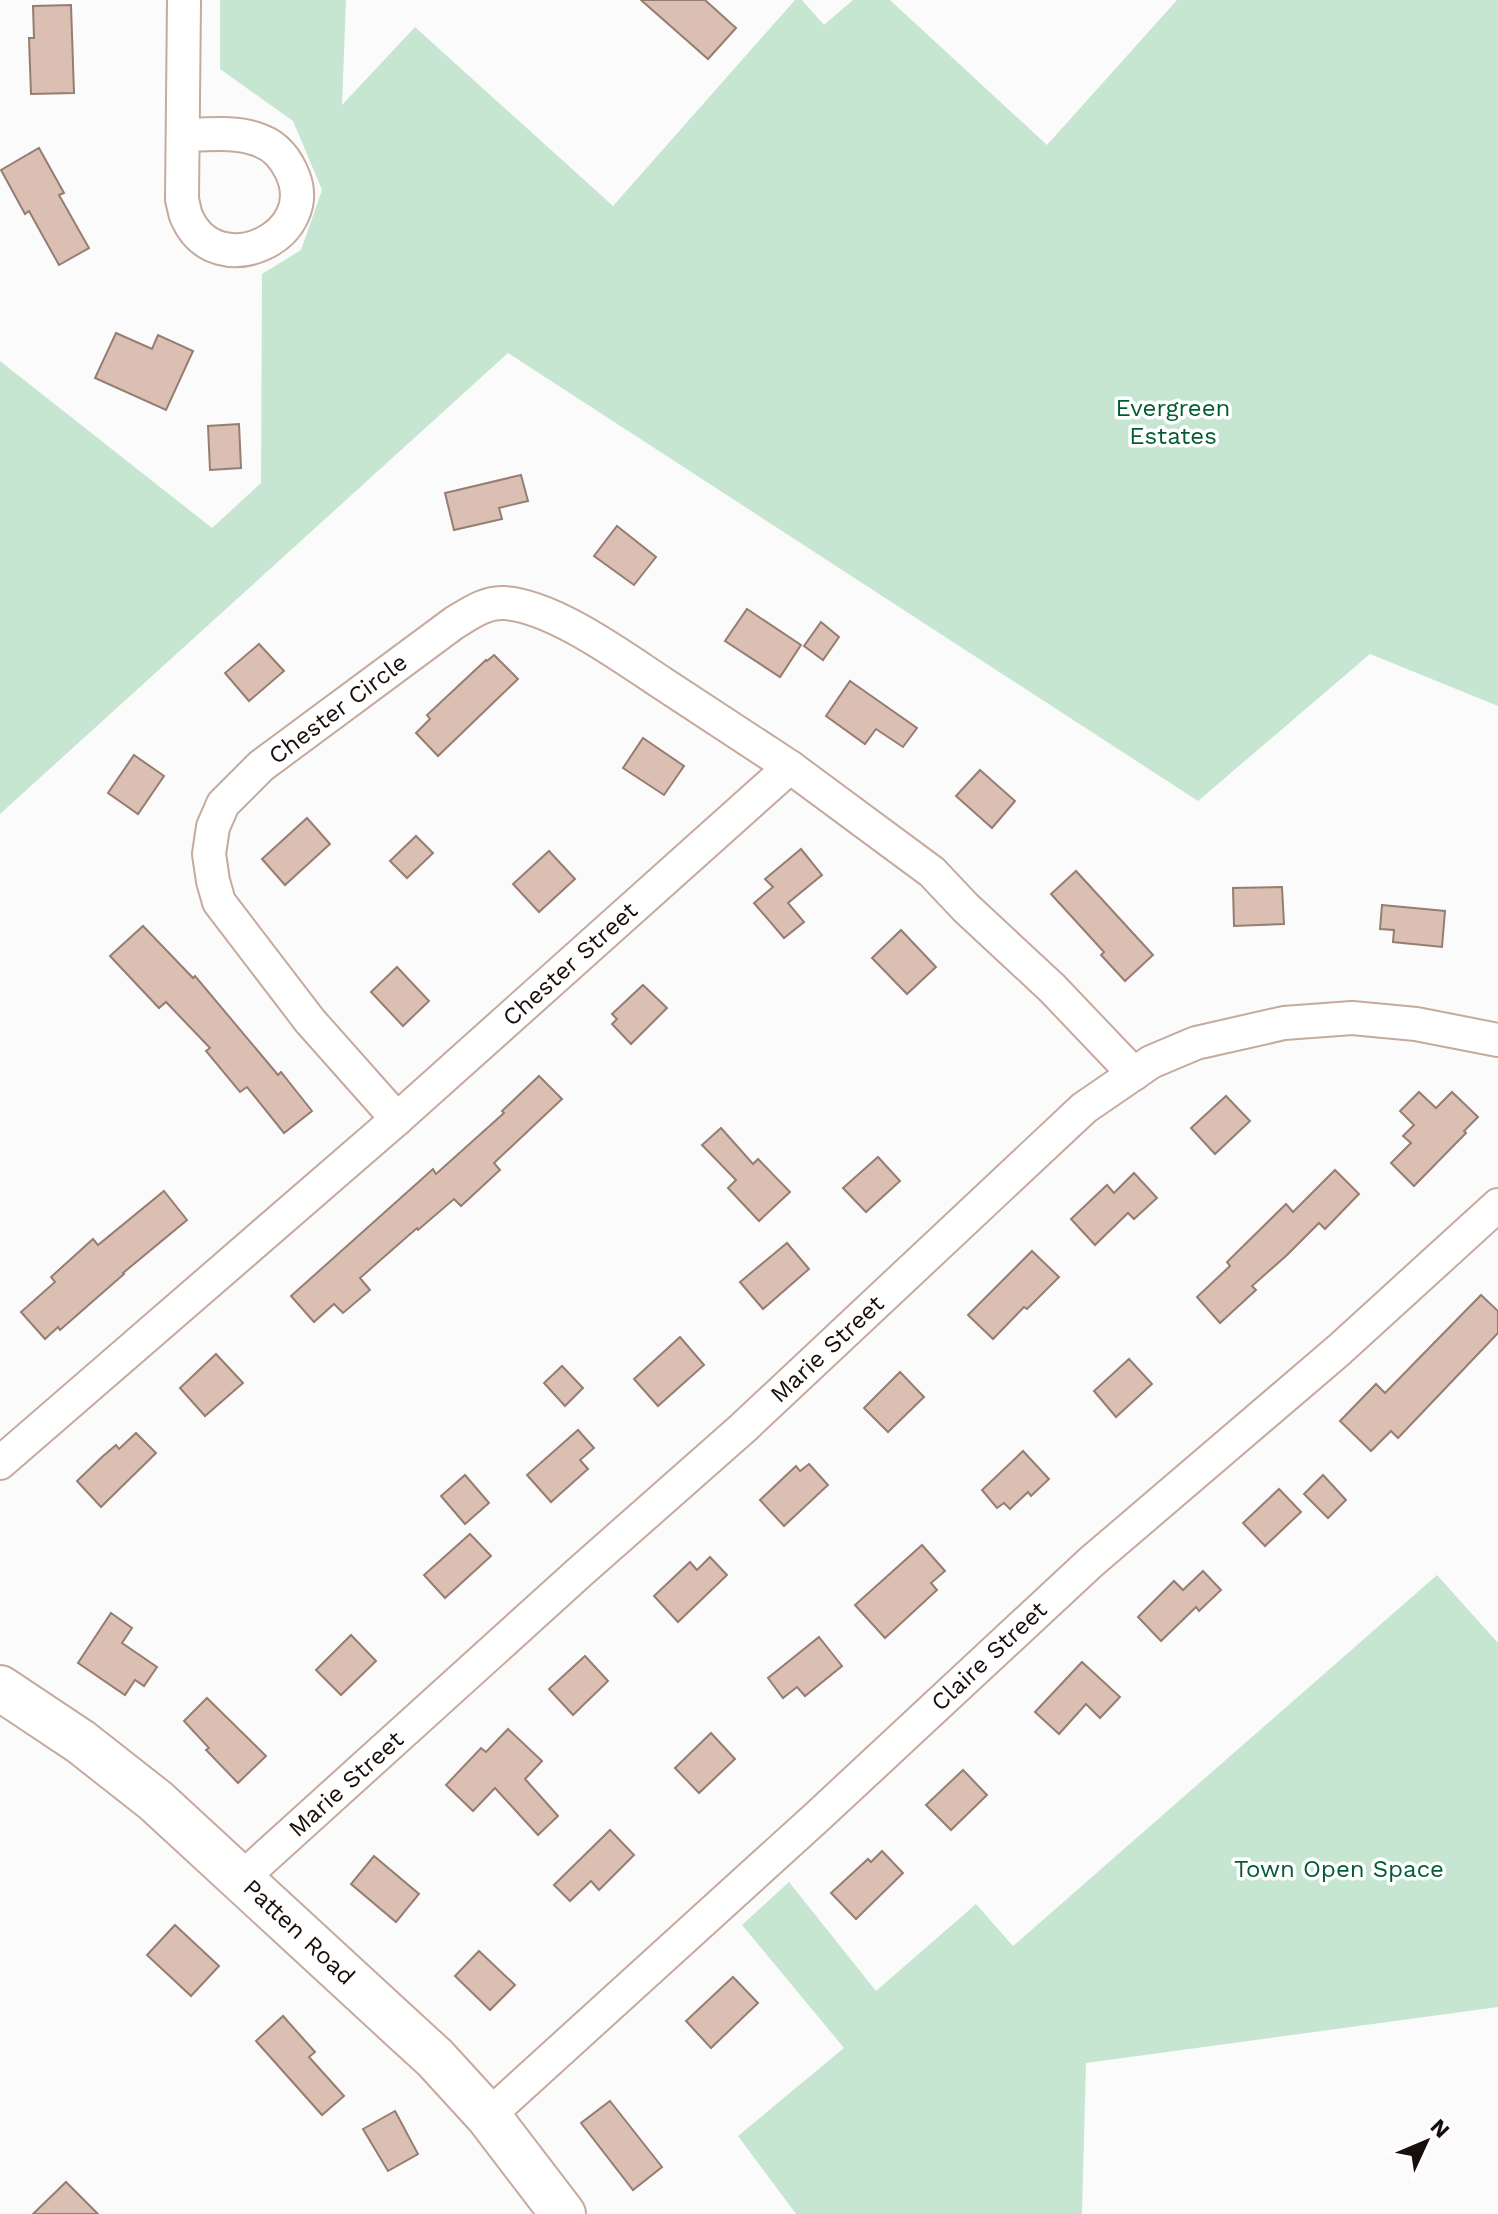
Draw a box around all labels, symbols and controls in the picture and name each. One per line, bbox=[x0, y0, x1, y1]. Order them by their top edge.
park label: Evergreen Estates bbox=[1116, 394, 1230, 450]
street label: Chester Circle bbox=[263, 648, 413, 770]
street label: Chester Street bbox=[497, 896, 643, 1032]
street label: Marie Street bbox=[765, 1290, 889, 1408]
street label: Claire Street bbox=[926, 1595, 1052, 1717]
street label: Marie Street bbox=[283, 1725, 409, 1843]
park label: Town Open Space bbox=[1234, 1855, 1444, 1883]
street label: Patten Road bbox=[238, 1873, 360, 1991]
north arrow bbox=[1386, 2102, 1466, 2182]
text: N bbox=[1425, 2114, 1455, 2143]

